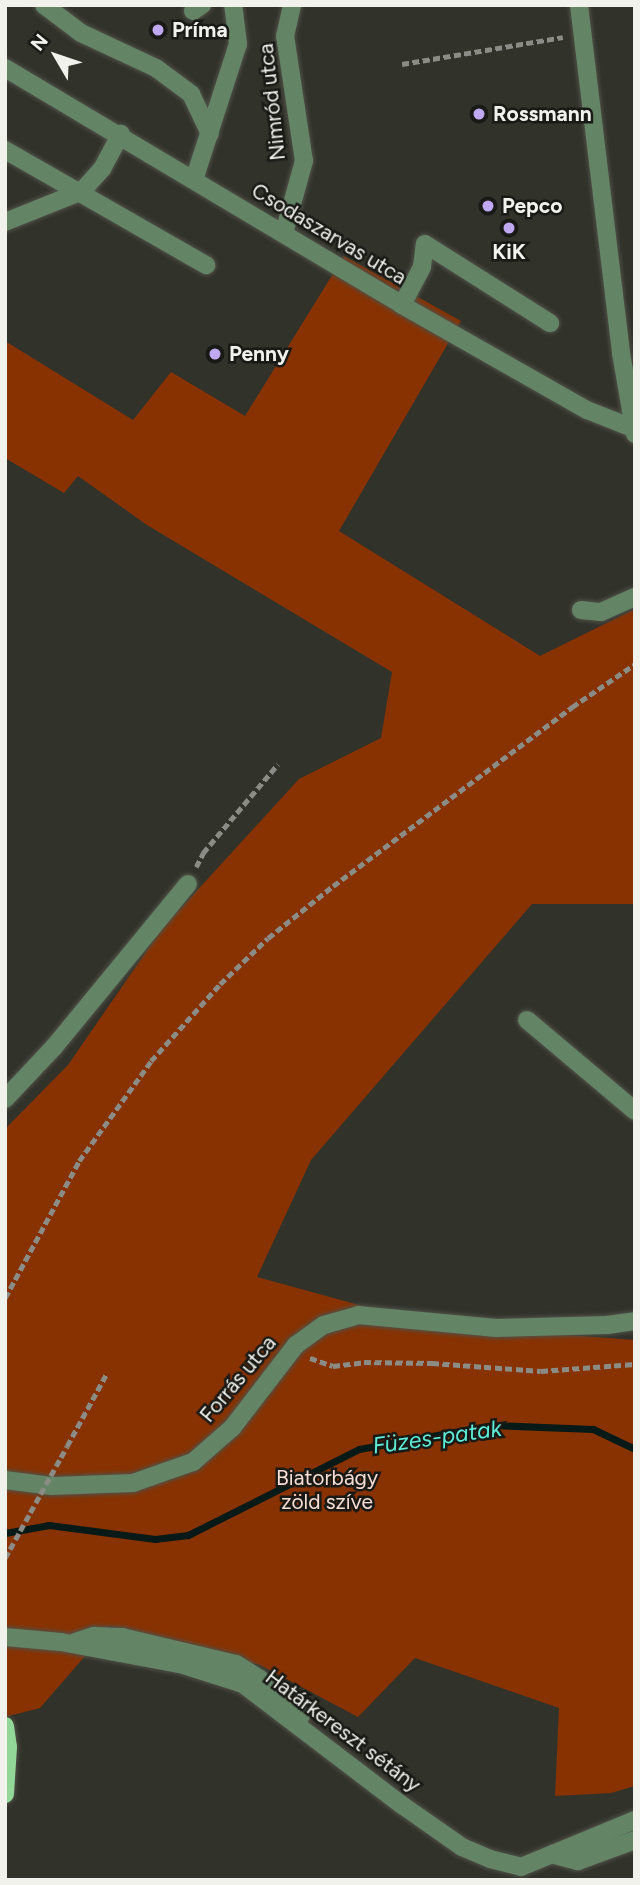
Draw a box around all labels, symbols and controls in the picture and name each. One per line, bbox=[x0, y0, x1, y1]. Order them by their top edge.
place label: Príma bbox=[172, 17, 228, 43]
north arrow bbox=[21, 21, 91, 91]
marker: Príma bbox=[150, 22, 166, 38]
text: N bbox=[26, 30, 53, 55]
street label: Nimród utca bbox=[253, 42, 291, 162]
place label: Rossmann bbox=[493, 101, 592, 127]
marker: Rossmann bbox=[471, 106, 487, 122]
street label: Csodaszarvas utca bbox=[247, 178, 411, 290]
place label: Pepco bbox=[502, 193, 562, 219]
marker: Pepco bbox=[480, 198, 496, 214]
marker: KiK bbox=[501, 220, 517, 236]
place label: KiK bbox=[492, 239, 526, 265]
place label: Penny bbox=[229, 341, 289, 367]
marker: Penny bbox=[207, 346, 223, 362]
street label: Forrás utca bbox=[195, 1331, 281, 1427]
water label: Füzes-patak bbox=[371, 1414, 503, 1460]
park label: Biatorbágy zöld szíve bbox=[276, 1465, 378, 1515]
street label: Határkereszt sétány bbox=[260, 1664, 426, 1798]

